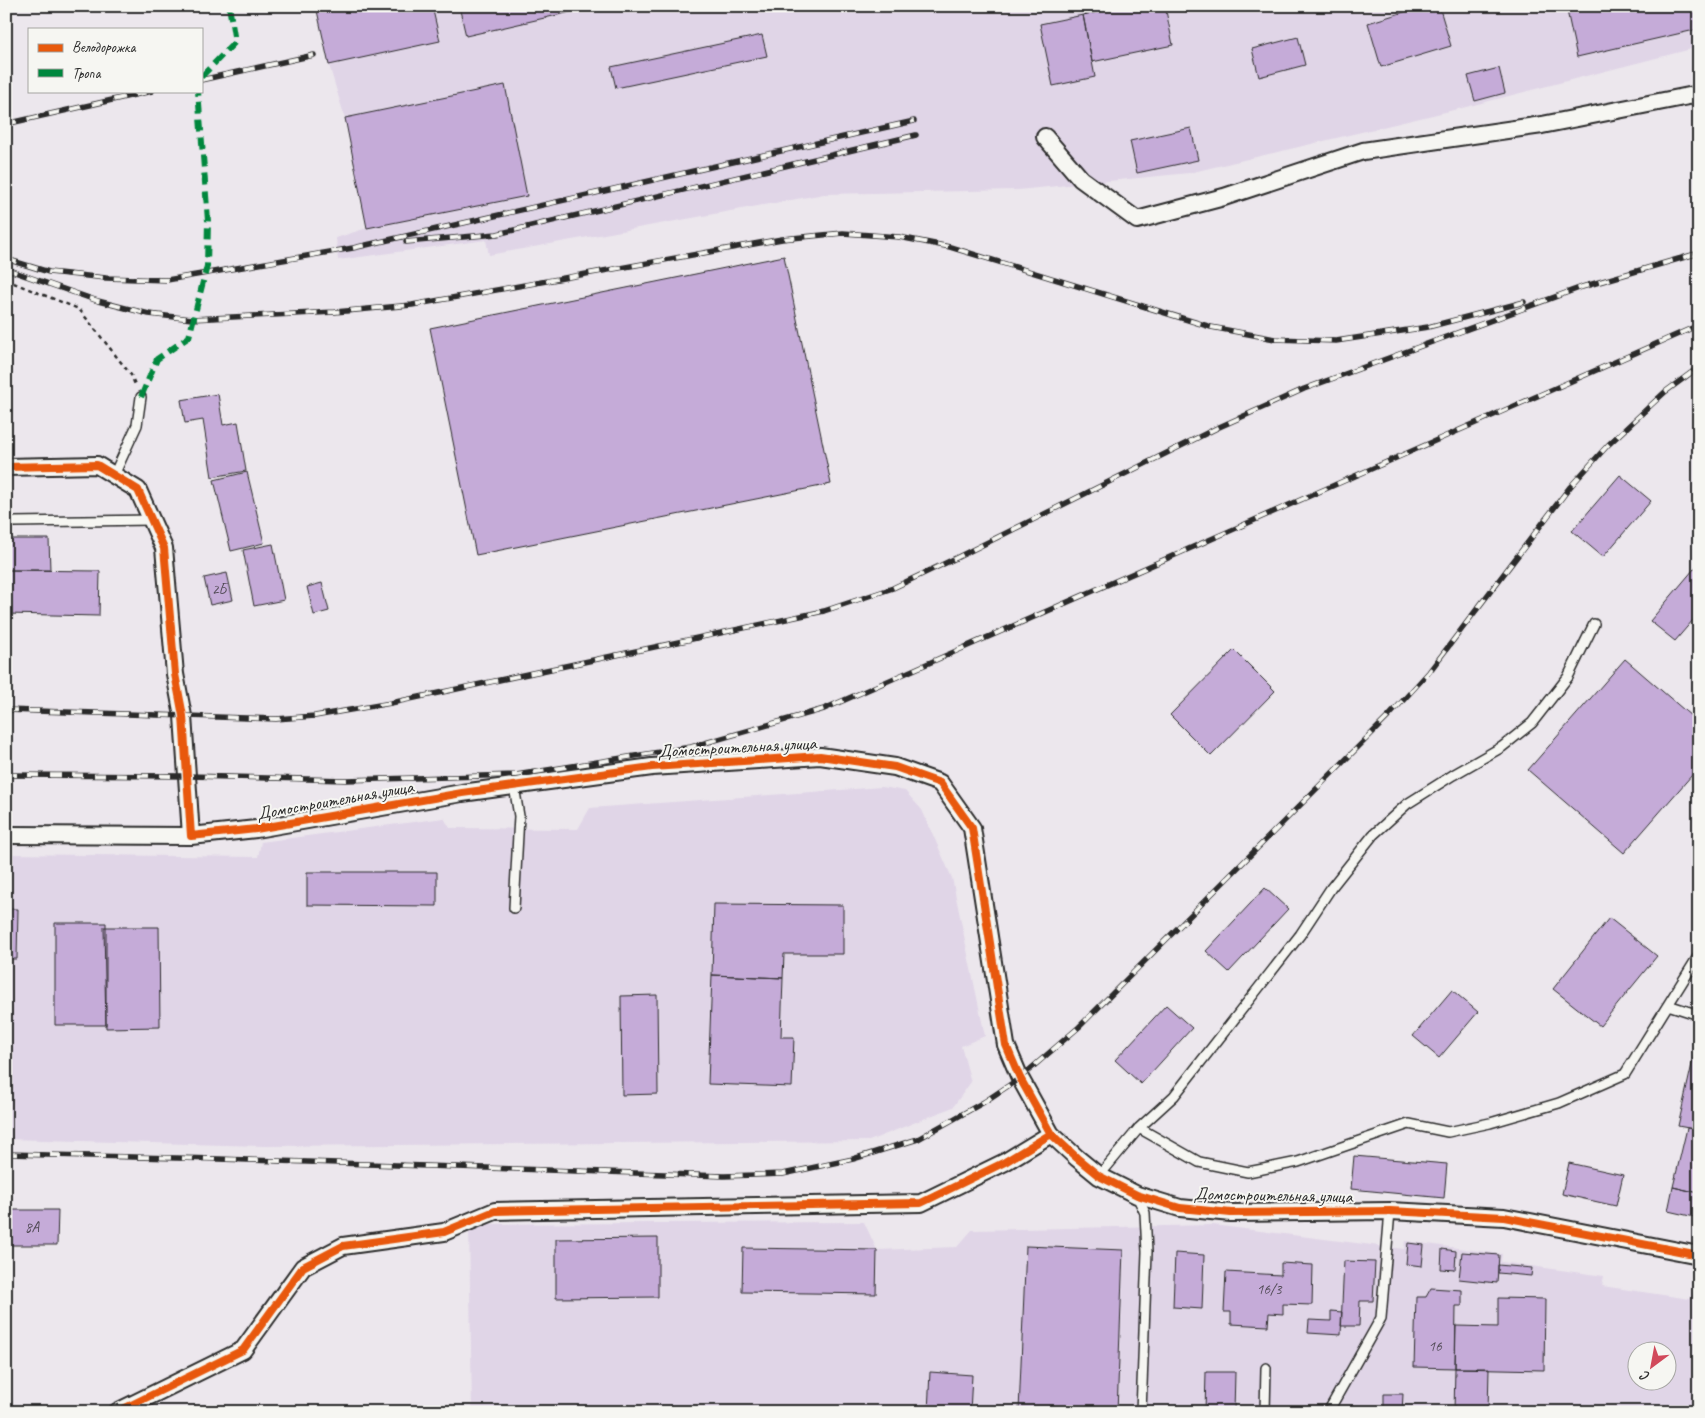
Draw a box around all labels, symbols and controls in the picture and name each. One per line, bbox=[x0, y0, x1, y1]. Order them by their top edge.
legend bbox=[28, 28, 202, 92]
text: Велодорожка bbox=[72, 38, 136, 57]
text: Тропа bbox=[72, 64, 101, 83]
house number: 2Б bbox=[212, 580, 229, 599]
street label: Домостроительная улица bbox=[657, 732, 818, 762]
street label: Домостроительная улица bbox=[255, 775, 416, 825]
street label: Домостроительная улица bbox=[1193, 1183, 1354, 1207]
house number: 8А bbox=[25, 1218, 41, 1237]
house number: 16/3 bbox=[1256, 1280, 1283, 1299]
house number: 16 bbox=[1428, 1337, 1443, 1356]
north arrow bbox=[1628, 1340, 1678, 1390]
text: С bbox=[1636, 1366, 1653, 1386]

